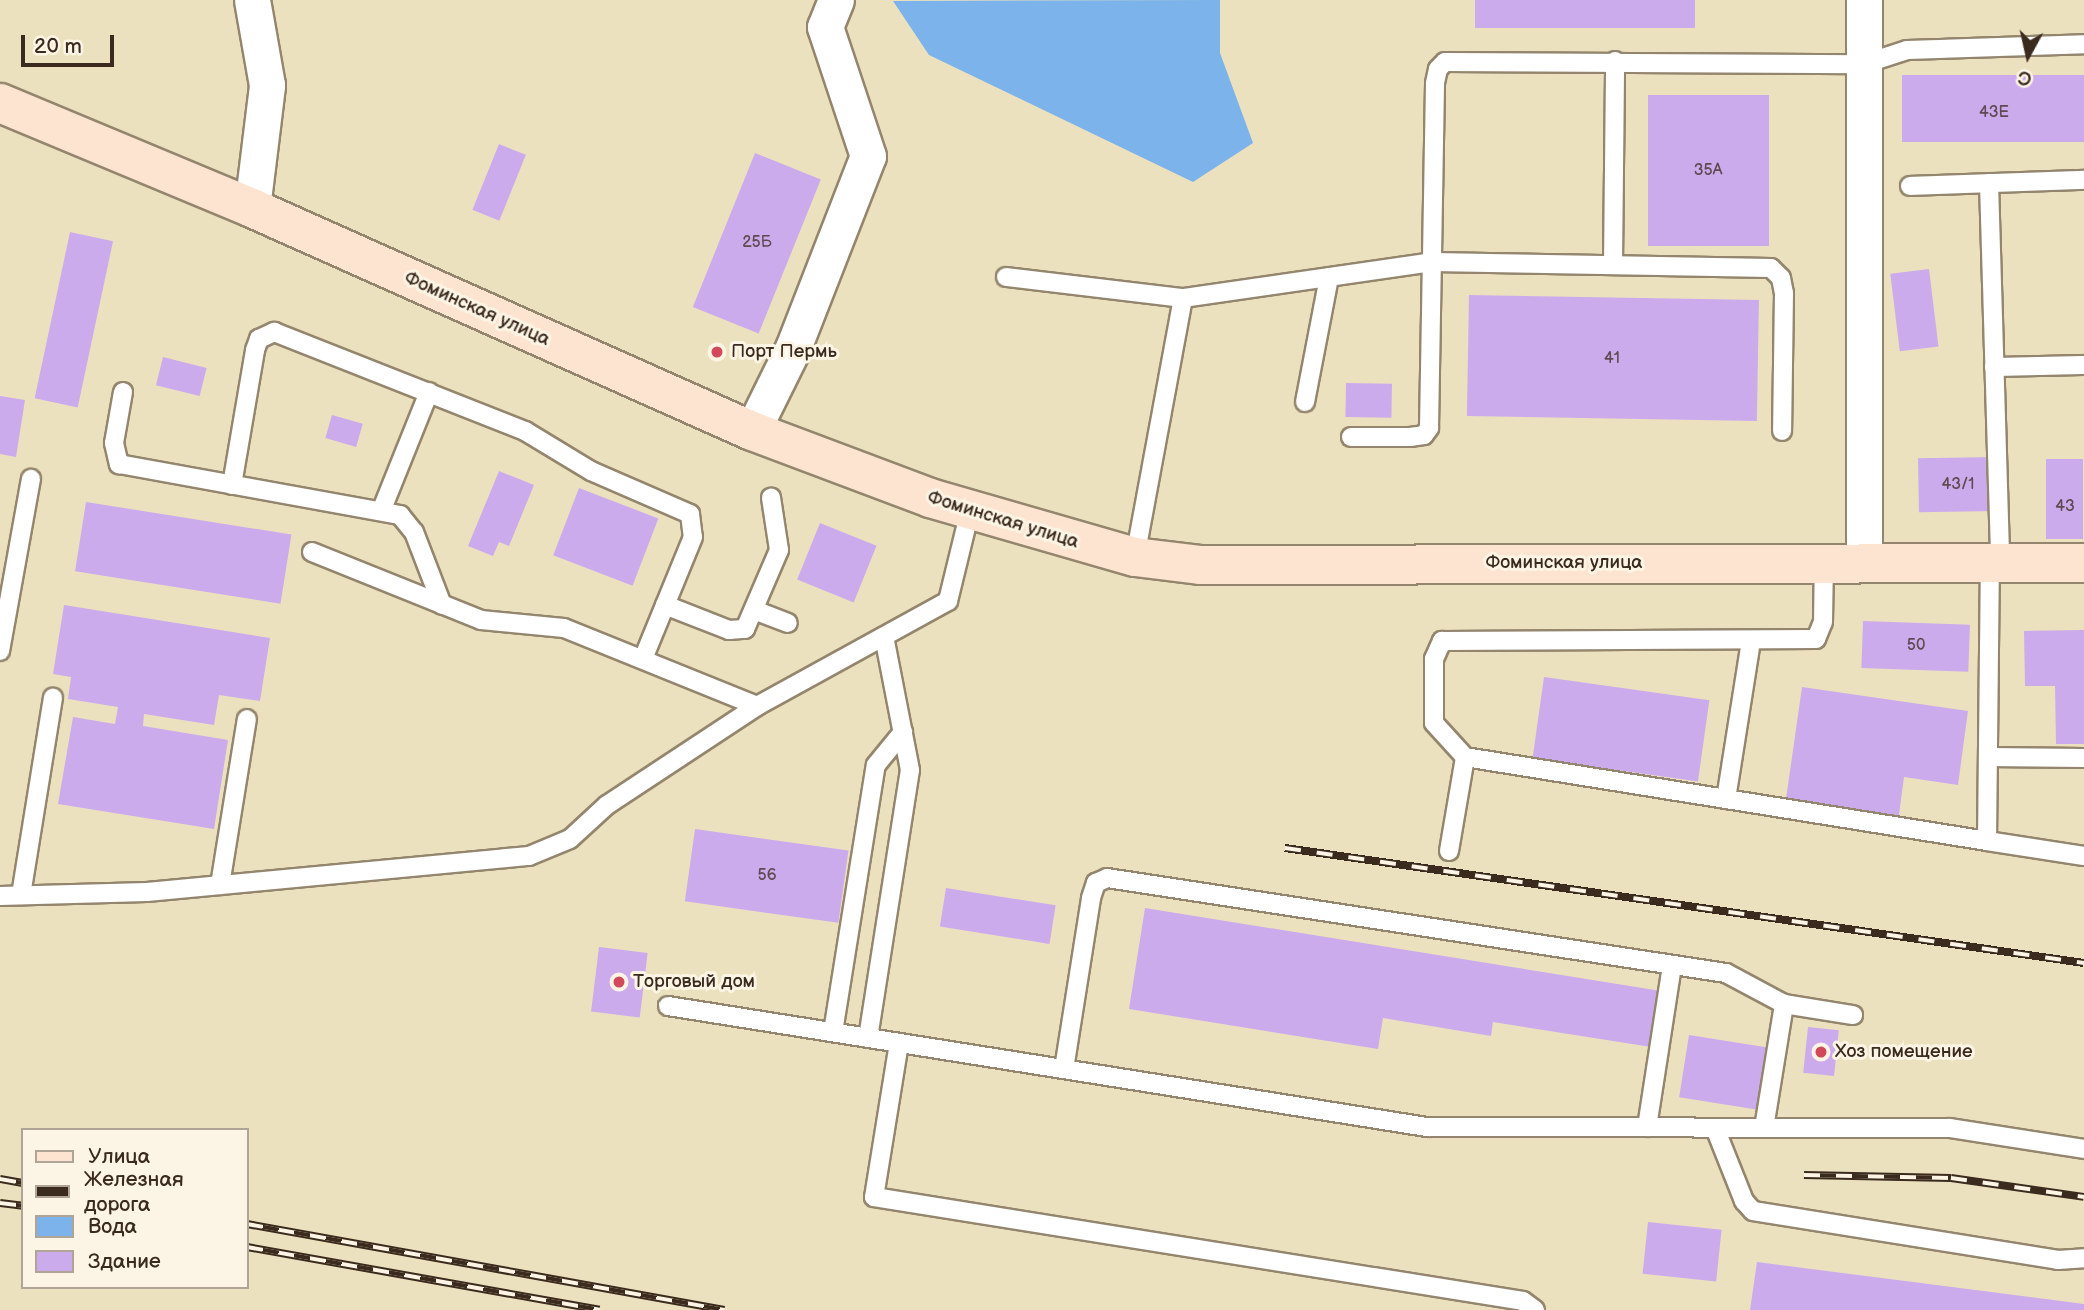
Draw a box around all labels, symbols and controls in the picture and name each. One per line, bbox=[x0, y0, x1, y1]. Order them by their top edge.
scale bar bbox=[24, 21, 117, 65]
north arrow bbox=[1993, 21, 2063, 91]
text: 20 m bbox=[34, 34, 82, 59]
text: С bbox=[2017, 65, 2033, 90]
house number: 43Е bbox=[1979, 103, 2009, 123]
house number: 35А bbox=[1694, 161, 1722, 181]
house number: 25Б bbox=[742, 233, 772, 253]
street label: Фоминская улица bbox=[401, 267, 553, 351]
place label: Порт Пермь bbox=[731, 341, 837, 363]
marker: Порт Пермь bbox=[709, 344, 725, 360]
house number: 41 bbox=[1604, 349, 1620, 369]
house number: 43/1 bbox=[1941, 475, 1975, 495]
street label: Фоминская улица bbox=[925, 486, 1081, 554]
house number: 43 bbox=[2055, 497, 2075, 517]
street label: Фоминская улица bbox=[1485, 552, 1643, 574]
house number: 50 bbox=[1907, 636, 1925, 656]
house number: 56 bbox=[758, 866, 776, 886]
place label: Торговый дом bbox=[633, 971, 755, 993]
marker: Торговый дом bbox=[611, 974, 627, 990]
place label: Хоз помещение bbox=[1835, 1041, 1973, 1063]
marker: Хоз помещение bbox=[1813, 1044, 1829, 1060]
legend bbox=[21, 1128, 248, 1289]
text: Улица bbox=[88, 1144, 150, 1169]
text: Железная дорога bbox=[84, 1167, 184, 1217]
text: Вода bbox=[88, 1214, 137, 1239]
text: Здание bbox=[88, 1249, 161, 1274]

